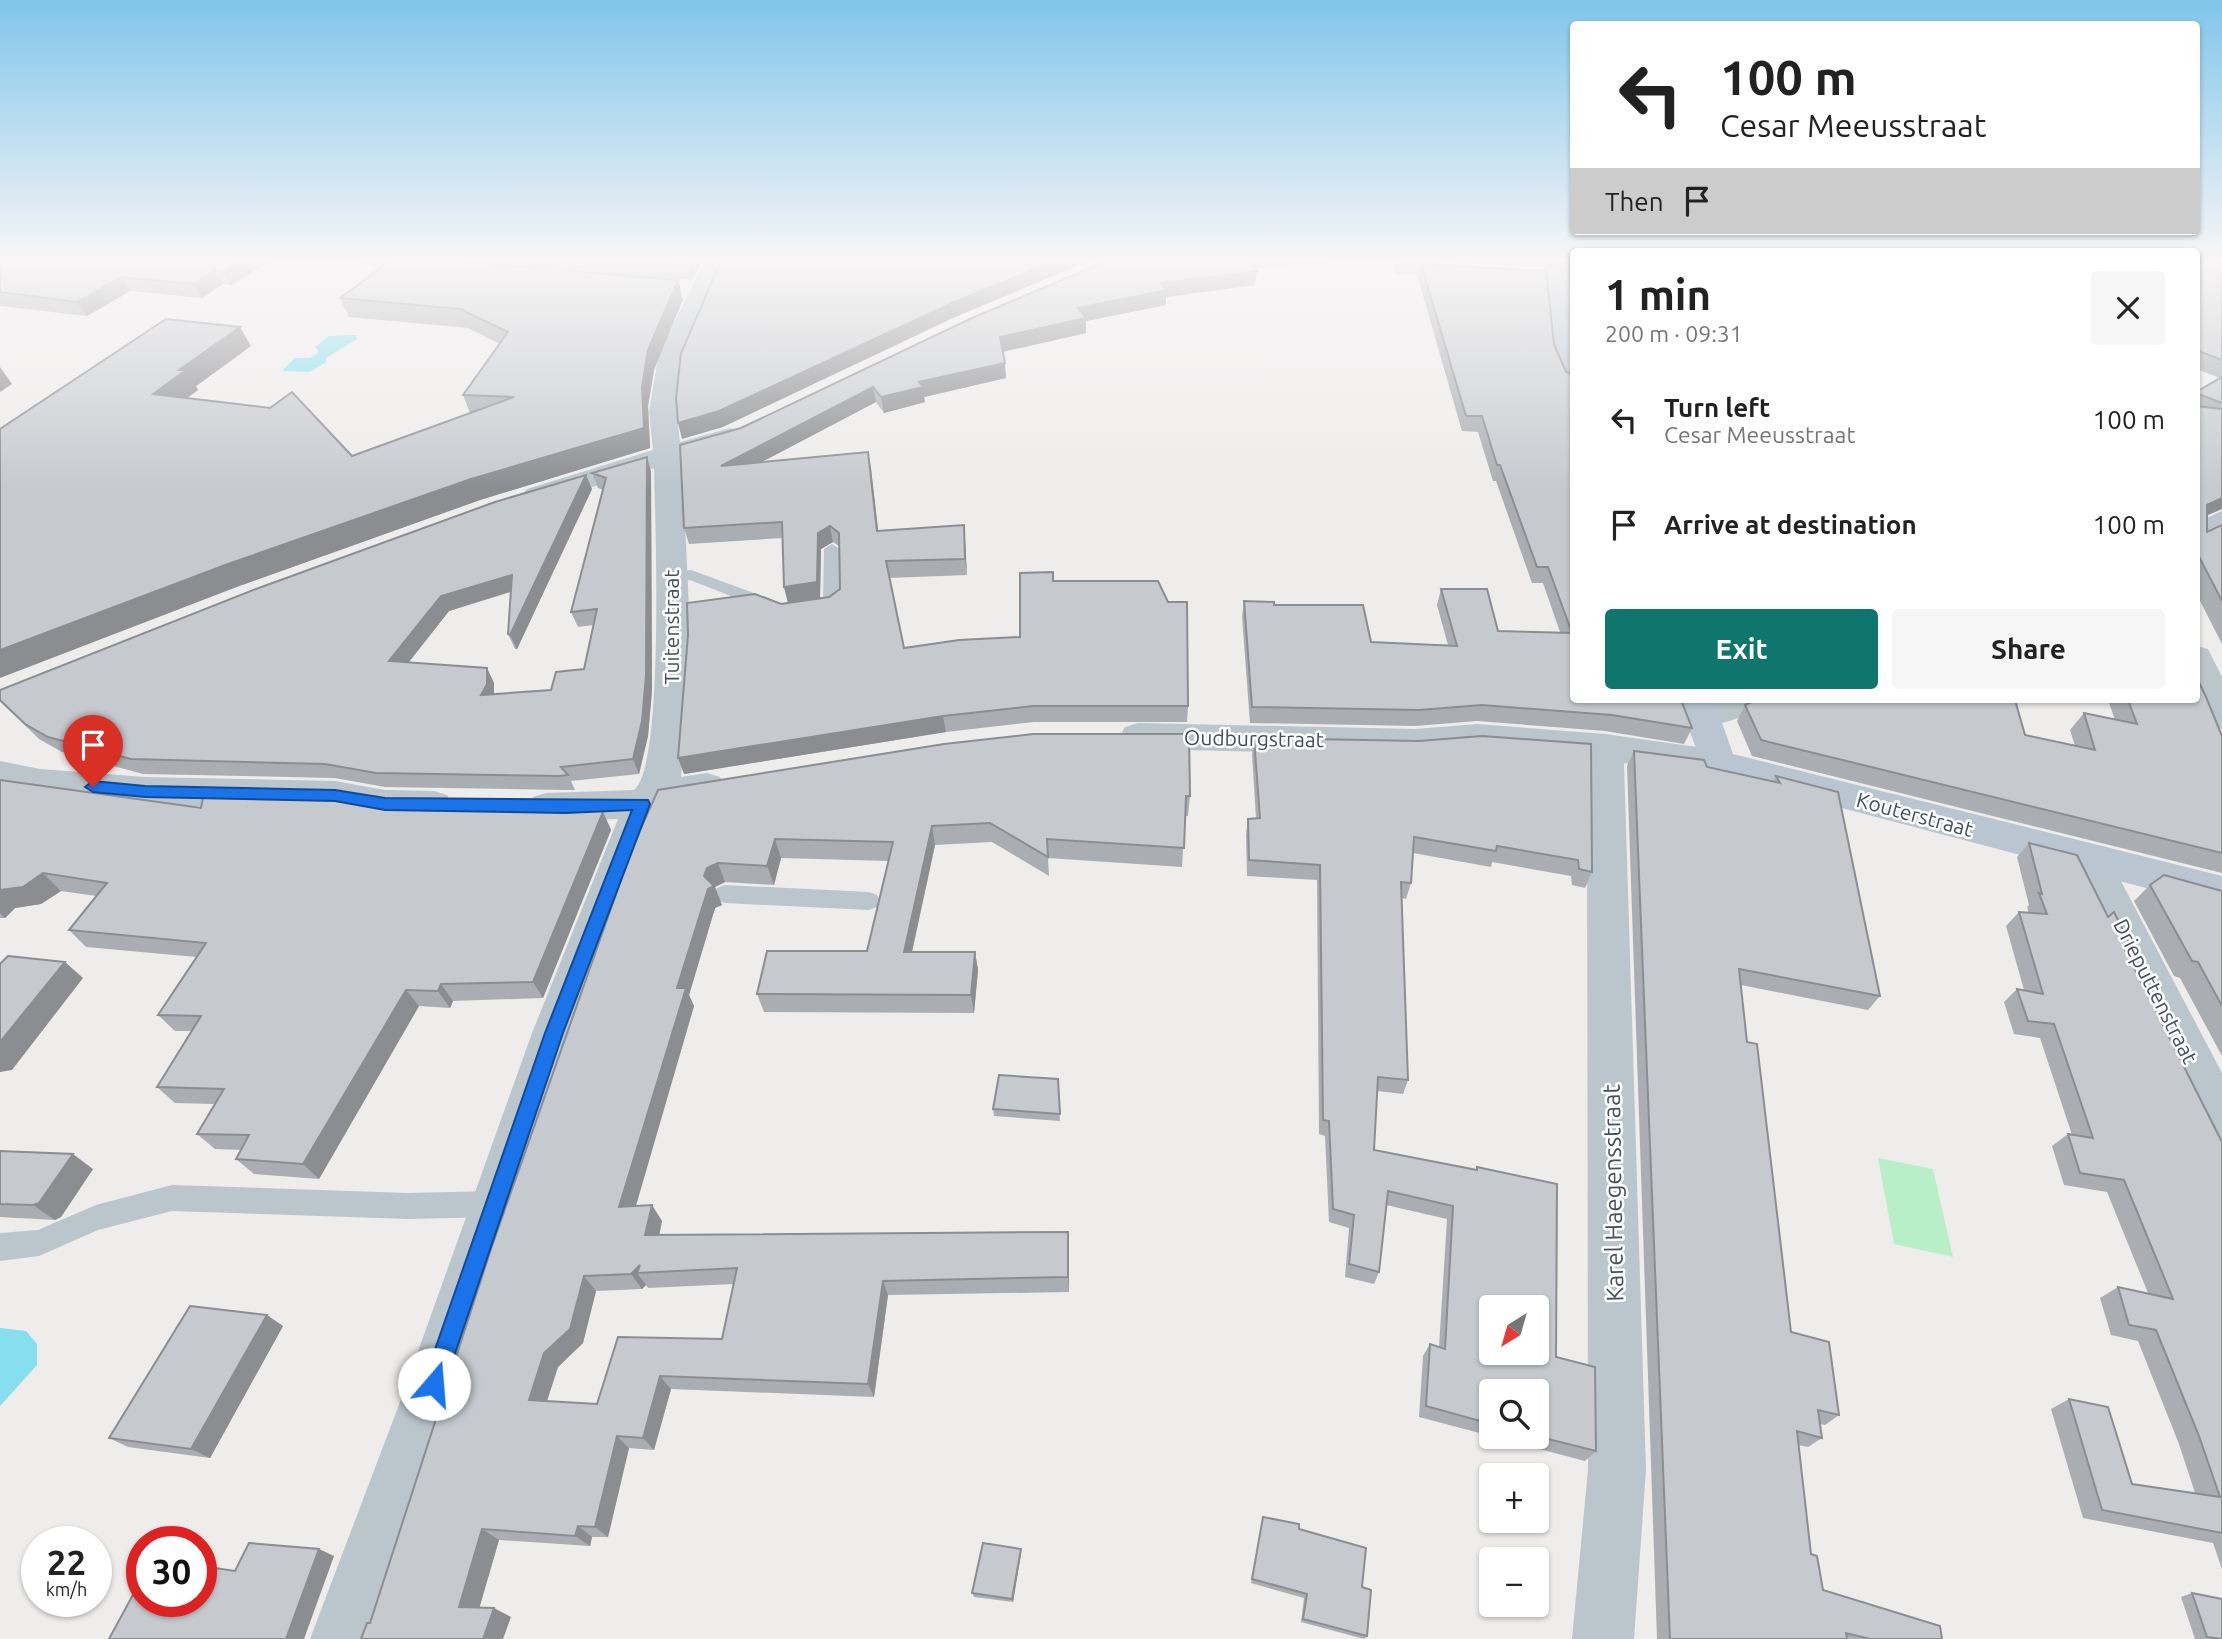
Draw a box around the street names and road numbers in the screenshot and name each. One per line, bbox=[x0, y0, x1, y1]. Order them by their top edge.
street label: Tuitenstraat bbox=[659, 569, 683, 685]
street label: Oudburgstraat bbox=[1184, 725, 1324, 751]
street label: Kouterstraat bbox=[1854, 787, 1976, 841]
street label: Drieputtenstraat bbox=[2109, 915, 2203, 1067]
street label: Karel Haegensstraat bbox=[1598, 1083, 1628, 1302]

